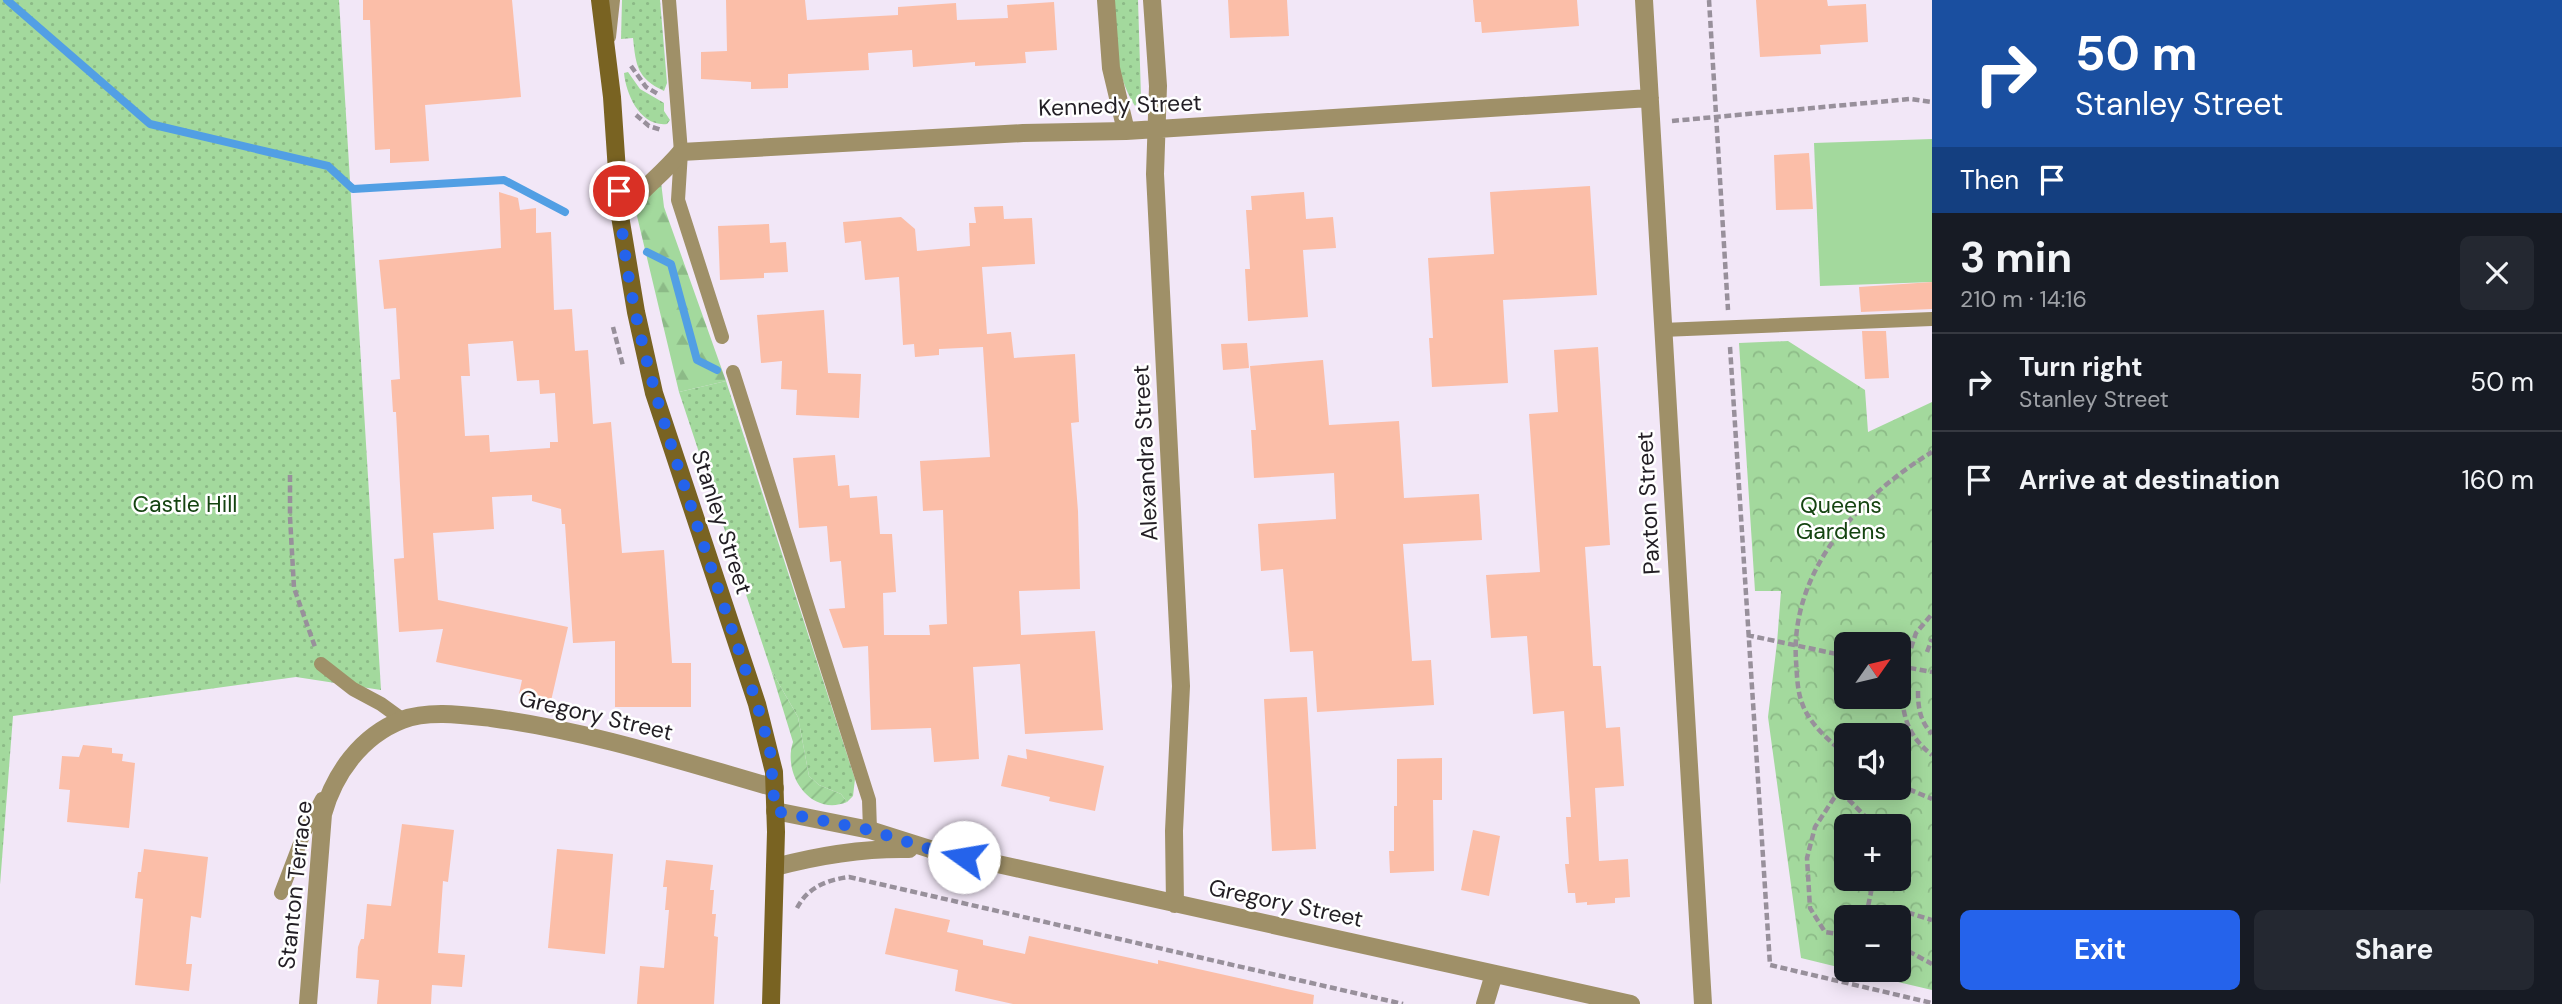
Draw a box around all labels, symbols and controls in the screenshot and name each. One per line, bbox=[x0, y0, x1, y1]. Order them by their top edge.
text: 50 m bbox=[2075, 21, 2198, 85]
icon: right bbox=[1960, 28, 2051, 119]
text: Stanley Street bbox=[2075, 83, 2284, 125]
street label: Kennedy Street bbox=[1038, 87, 1202, 123]
pin bbox=[589, 161, 649, 221]
icon: arrive bbox=[2033, 161, 2071, 199]
text: Then bbox=[1960, 163, 2019, 197]
icon: arrive bbox=[600, 172, 638, 210]
text: 3 min bbox=[1960, 230, 2072, 285]
button: close bbox=[2460, 236, 2534, 310]
text: 210 m · 14:16 bbox=[1960, 284, 2087, 314]
text: Turn right bbox=[2019, 350, 2143, 384]
icon: right bbox=[1960, 363, 1998, 401]
street label: Alexandra Street bbox=[1125, 364, 1165, 542]
text: 50 m bbox=[2470, 365, 2534, 399]
text: Stanley Street bbox=[2019, 384, 2169, 414]
street label: Paxton Street bbox=[1629, 431, 1667, 575]
street label: Stanley Street bbox=[685, 446, 759, 598]
icon: arrive bbox=[1960, 461, 1998, 499]
text: Arrive at destination bbox=[2019, 463, 2280, 497]
text: 160 m bbox=[2462, 463, 2534, 497]
park label: Castle Hill bbox=[133, 489, 237, 519]
park label: Queens Gardens bbox=[1796, 490, 1886, 546]
north arrow bbox=[1834, 632, 1911, 709]
map controls bbox=[1834, 632, 1911, 982]
street label: Gregory Street bbox=[516, 683, 676, 747]
button: sound bbox=[1834, 723, 1911, 800]
street label: Stanton Terrace bbox=[271, 799, 319, 971]
button: + bbox=[1834, 814, 1911, 891]
position arrow bbox=[927, 820, 1001, 894]
street label: Gregory Street bbox=[1206, 872, 1366, 934]
button: − bbox=[1834, 905, 1911, 982]
button: Exit bbox=[1960, 910, 2240, 990]
button: Share bbox=[2254, 910, 2534, 990]

